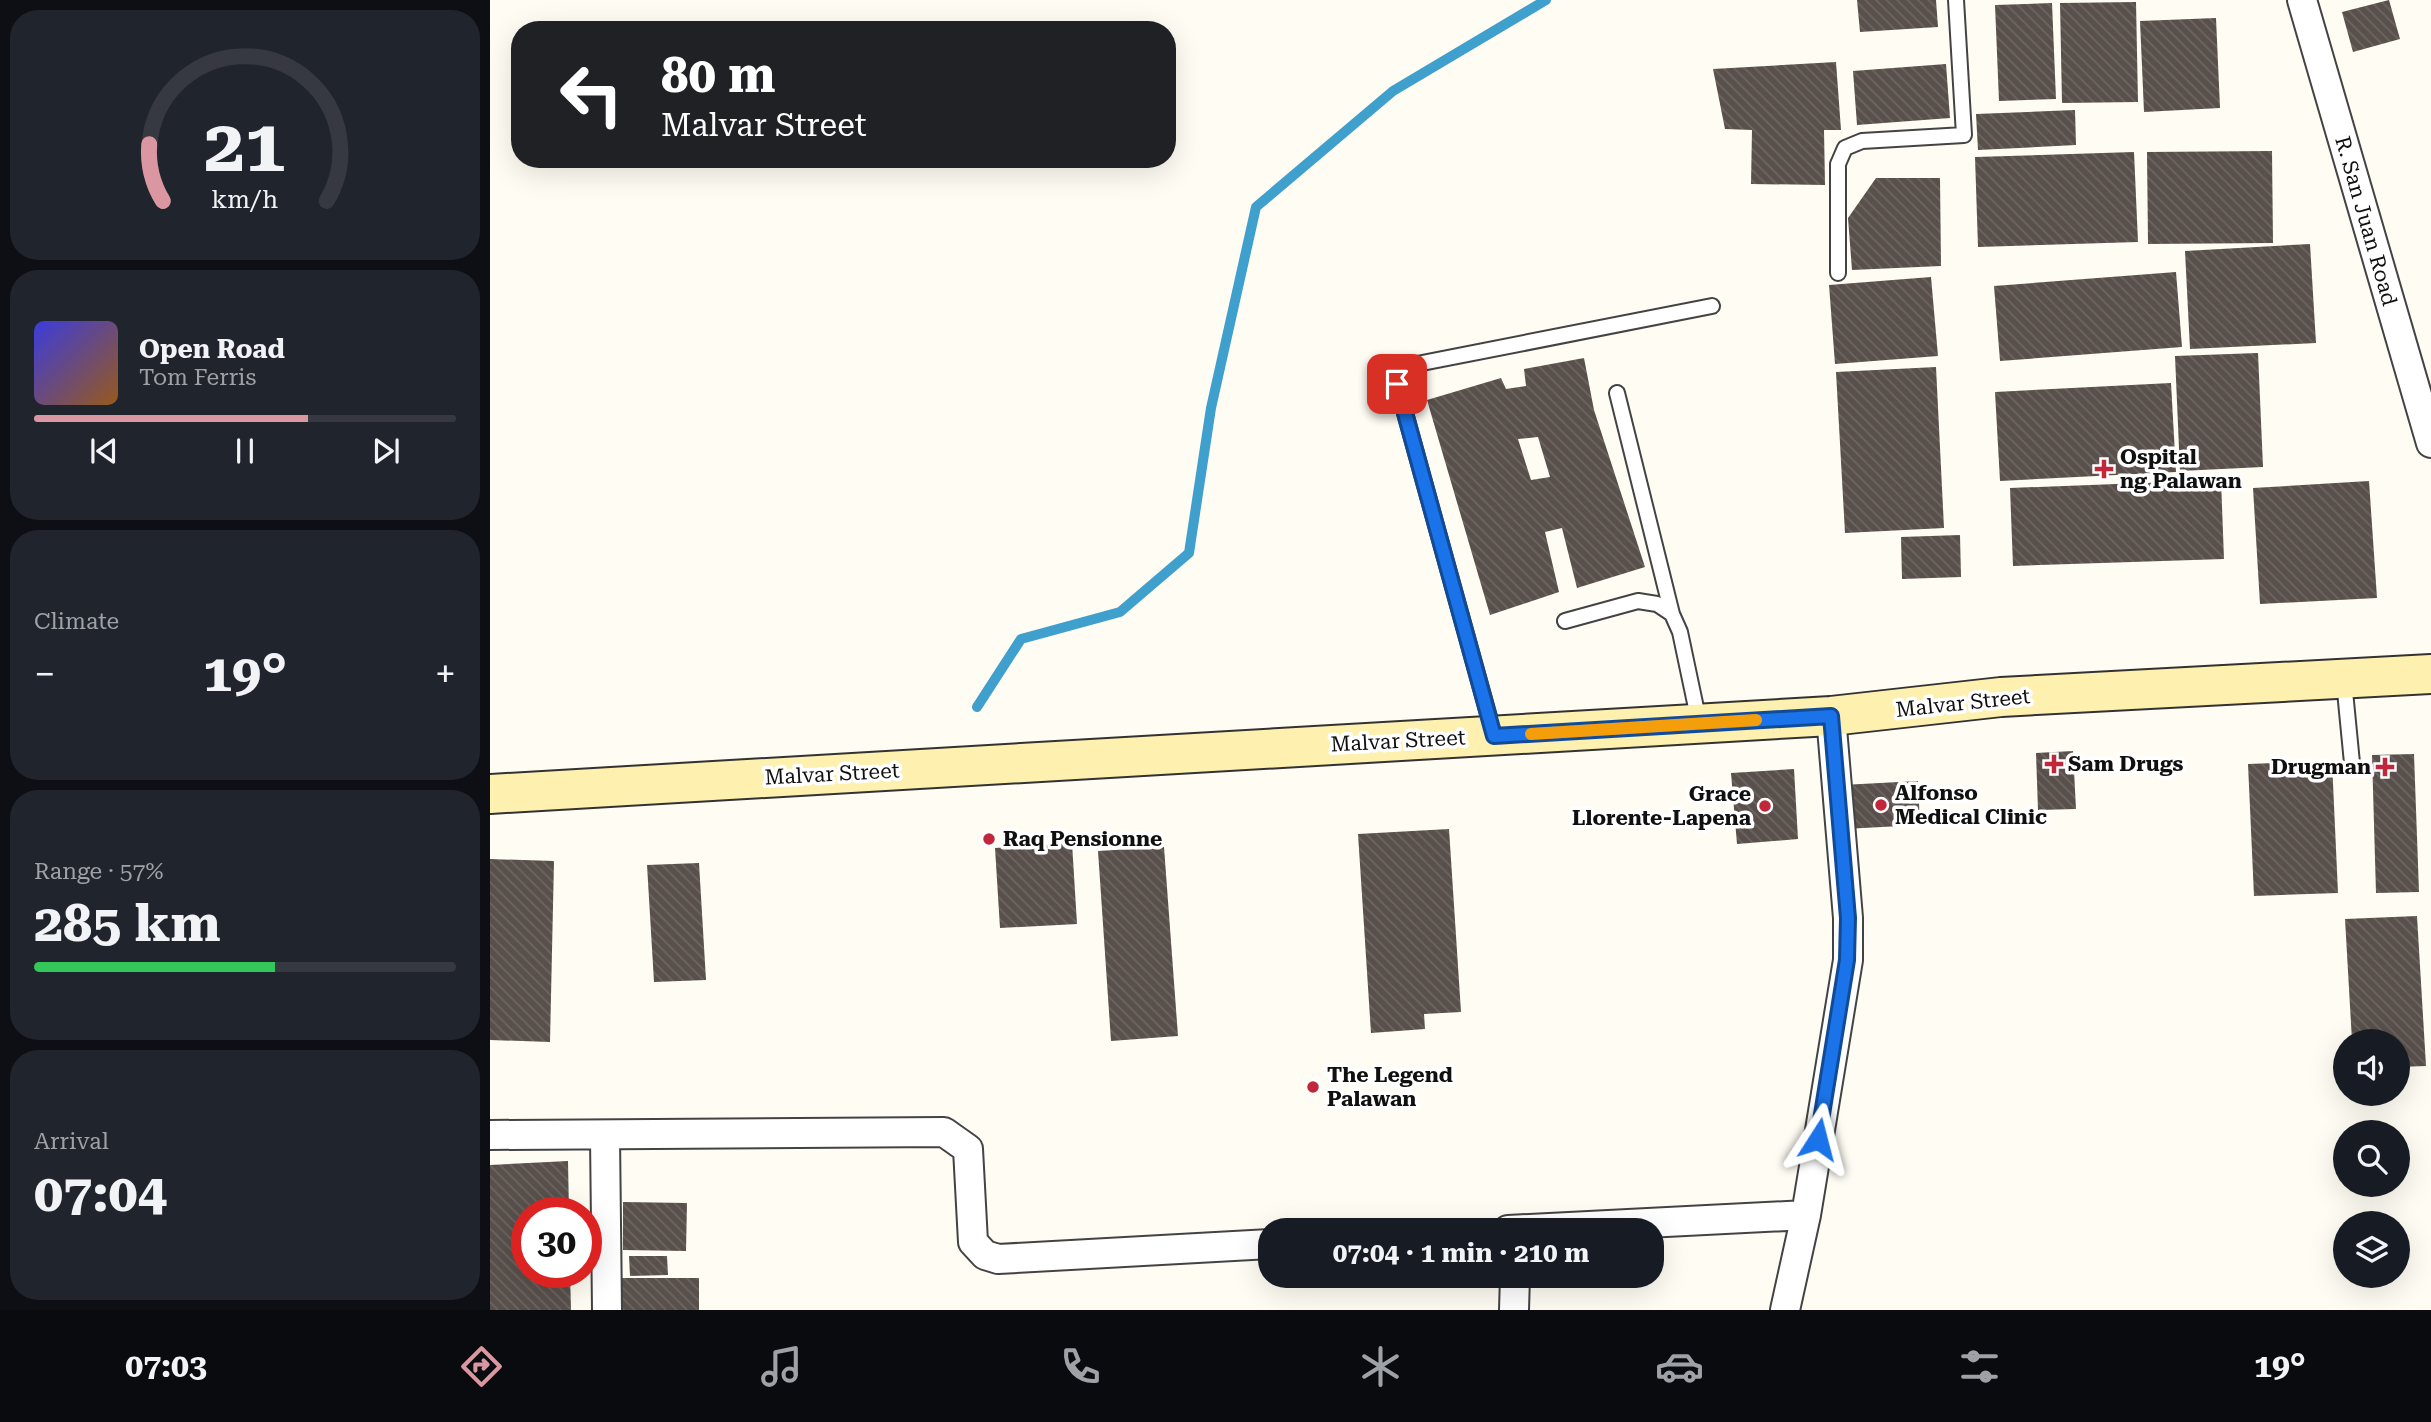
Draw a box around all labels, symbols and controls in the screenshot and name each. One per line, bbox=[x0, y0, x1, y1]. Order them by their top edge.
text: 80 m bbox=[661, 47, 776, 104]
icon: left bbox=[546, 49, 637, 140]
text: 21 bbox=[204, 104, 286, 189]
text: Malvar Street bbox=[661, 106, 867, 144]
street label: R. San Juan Road bbox=[2330, 133, 2402, 309]
text: km/h bbox=[212, 185, 278, 214]
text: Open Road bbox=[139, 334, 285, 364]
pin bbox=[1367, 354, 1427, 414]
text: Tom Ferris bbox=[139, 364, 256, 391]
icon: arrive bbox=[1378, 365, 1416, 403]
icon: previous bbox=[85, 432, 123, 470]
icon: pause bbox=[226, 432, 264, 470]
icon: next bbox=[367, 432, 405, 470]
place label: Ospital ng Palawan bbox=[2120, 445, 2242, 493]
marker: Ospital ng Palawan bbox=[2094, 459, 2114, 479]
text: Climate bbox=[34, 608, 119, 635]
text: 19° bbox=[203, 643, 287, 704]
text: − bbox=[34, 652, 55, 696]
text: + bbox=[435, 652, 456, 696]
street label: Malvar Street bbox=[1895, 684, 2032, 722]
street label: Malvar Street bbox=[1330, 725, 1466, 757]
place label: Sam Drugs bbox=[2068, 752, 2184, 776]
place label: Drugman bbox=[2271, 755, 2371, 779]
marker: Sam Drugs bbox=[2046, 756, 2062, 772]
street label: Malvar Street bbox=[764, 758, 900, 790]
marker: Drugman bbox=[2377, 759, 2393, 775]
place label: Alfonso Medical Clinic bbox=[1895, 781, 2047, 829]
place label: Grace Llorente-Lapena bbox=[1572, 782, 1752, 830]
marker: Alfonso Medical Clinic bbox=[1873, 797, 1889, 813]
marker: Grace Llorente-Lapena bbox=[1757, 798, 1773, 814]
place label: Raq Pensionne bbox=[1003, 827, 1162, 851]
marker: Raq Pensionne bbox=[981, 831, 997, 847]
text: Range · 57% bbox=[34, 858, 163, 885]
text: 285 km bbox=[34, 893, 221, 954]
map controls bbox=[2333, 1029, 2410, 1288]
button: sound bbox=[2333, 1029, 2410, 1106]
place label: The Legend Palawan bbox=[1327, 1063, 1453, 1111]
marker: The Legend Palawan bbox=[1305, 1079, 1321, 1095]
position arrow bbox=[1781, 1102, 1855, 1176]
button: search bbox=[2333, 1120, 2410, 1197]
text: Arrival bbox=[34, 1128, 109, 1155]
text: 07:04 bbox=[34, 1163, 167, 1224]
speed limit sign: 30 bbox=[511, 1197, 602, 1288]
button: layers bbox=[2333, 1211, 2410, 1288]
text: 07:04 · 1 min · 210 m bbox=[1333, 1238, 1589, 1268]
icon: directions bbox=[457, 1342, 506, 1391]
icon: music bbox=[757, 1342, 806, 1391]
icon: phone bbox=[1056, 1342, 1105, 1391]
icon: climate bbox=[1356, 1342, 1405, 1391]
icon: car bbox=[1655, 1342, 1704, 1391]
icon: filters bbox=[1955, 1342, 2004, 1391]
text: 07:03 bbox=[125, 1347, 207, 1385]
text: 19° bbox=[2254, 1347, 2306, 1385]

